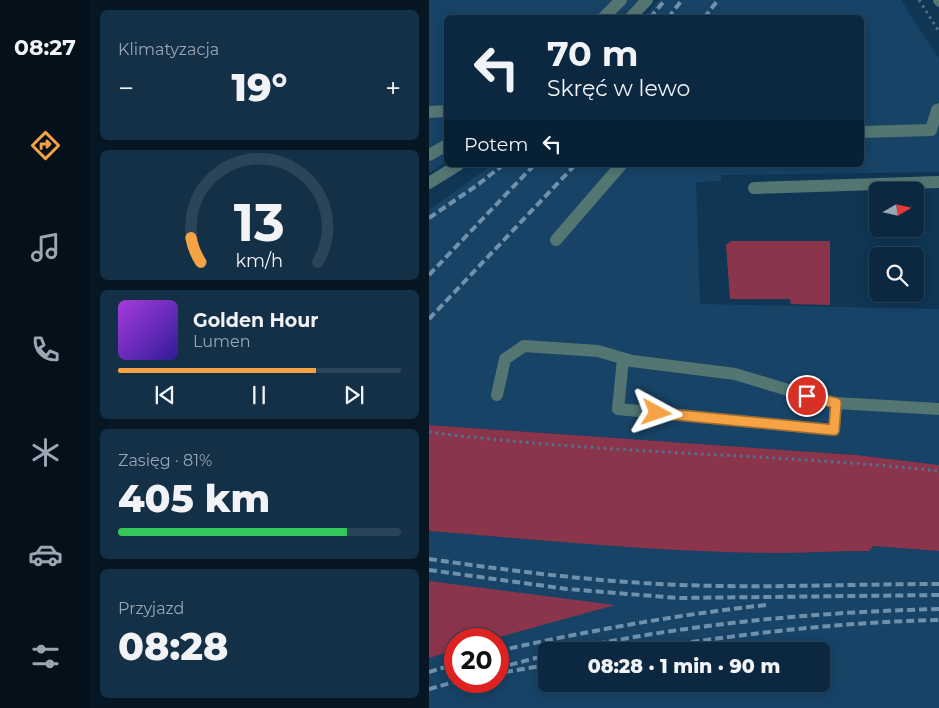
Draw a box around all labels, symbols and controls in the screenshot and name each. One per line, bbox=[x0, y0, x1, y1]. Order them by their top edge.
text: 70 m bbox=[547, 32, 638, 75]
text: 08:27 bbox=[14, 34, 76, 61]
icon: left bbox=[464, 35, 529, 100]
text: Klimatyzacja bbox=[118, 40, 219, 59]
text: 19° bbox=[232, 64, 287, 111]
text: − bbox=[118, 71, 134, 105]
text: + bbox=[385, 71, 401, 105]
text: Skręć w lewo bbox=[547, 75, 690, 102]
icon: directions bbox=[28, 128, 63, 163]
icon: left bbox=[538, 130, 566, 158]
text: Potem bbox=[464, 133, 528, 156]
north arrow bbox=[869, 182, 924, 238]
map controls bbox=[869, 182, 924, 302]
text: 13 bbox=[234, 191, 285, 254]
icon: music bbox=[28, 230, 63, 265]
button: search bbox=[869, 247, 924, 302]
text: km/h bbox=[236, 250, 283, 271]
text: Golden Hour bbox=[193, 309, 319, 332]
icon: phone bbox=[28, 332, 63, 367]
text: Lumen bbox=[193, 332, 251, 351]
pin bbox=[786, 375, 828, 417]
icon: previous bbox=[151, 381, 179, 409]
icon: pause bbox=[245, 381, 273, 409]
icon: next bbox=[340, 381, 368, 409]
icon: arrive bbox=[793, 382, 821, 410]
position arrow bbox=[630, 386, 682, 438]
icon: climate bbox=[28, 435, 63, 470]
text: Zasięg · 81% bbox=[118, 451, 212, 470]
text: 405 km bbox=[118, 475, 270, 522]
icon: car bbox=[28, 537, 63, 572]
text: Przyjazd bbox=[118, 599, 184, 618]
text: 08:28 bbox=[118, 623, 228, 670]
speed limit sign: 20 bbox=[444, 628, 509, 693]
icon: filters bbox=[28, 639, 63, 674]
text: 08:28 · 1 min · 90 m bbox=[588, 655, 780, 678]

